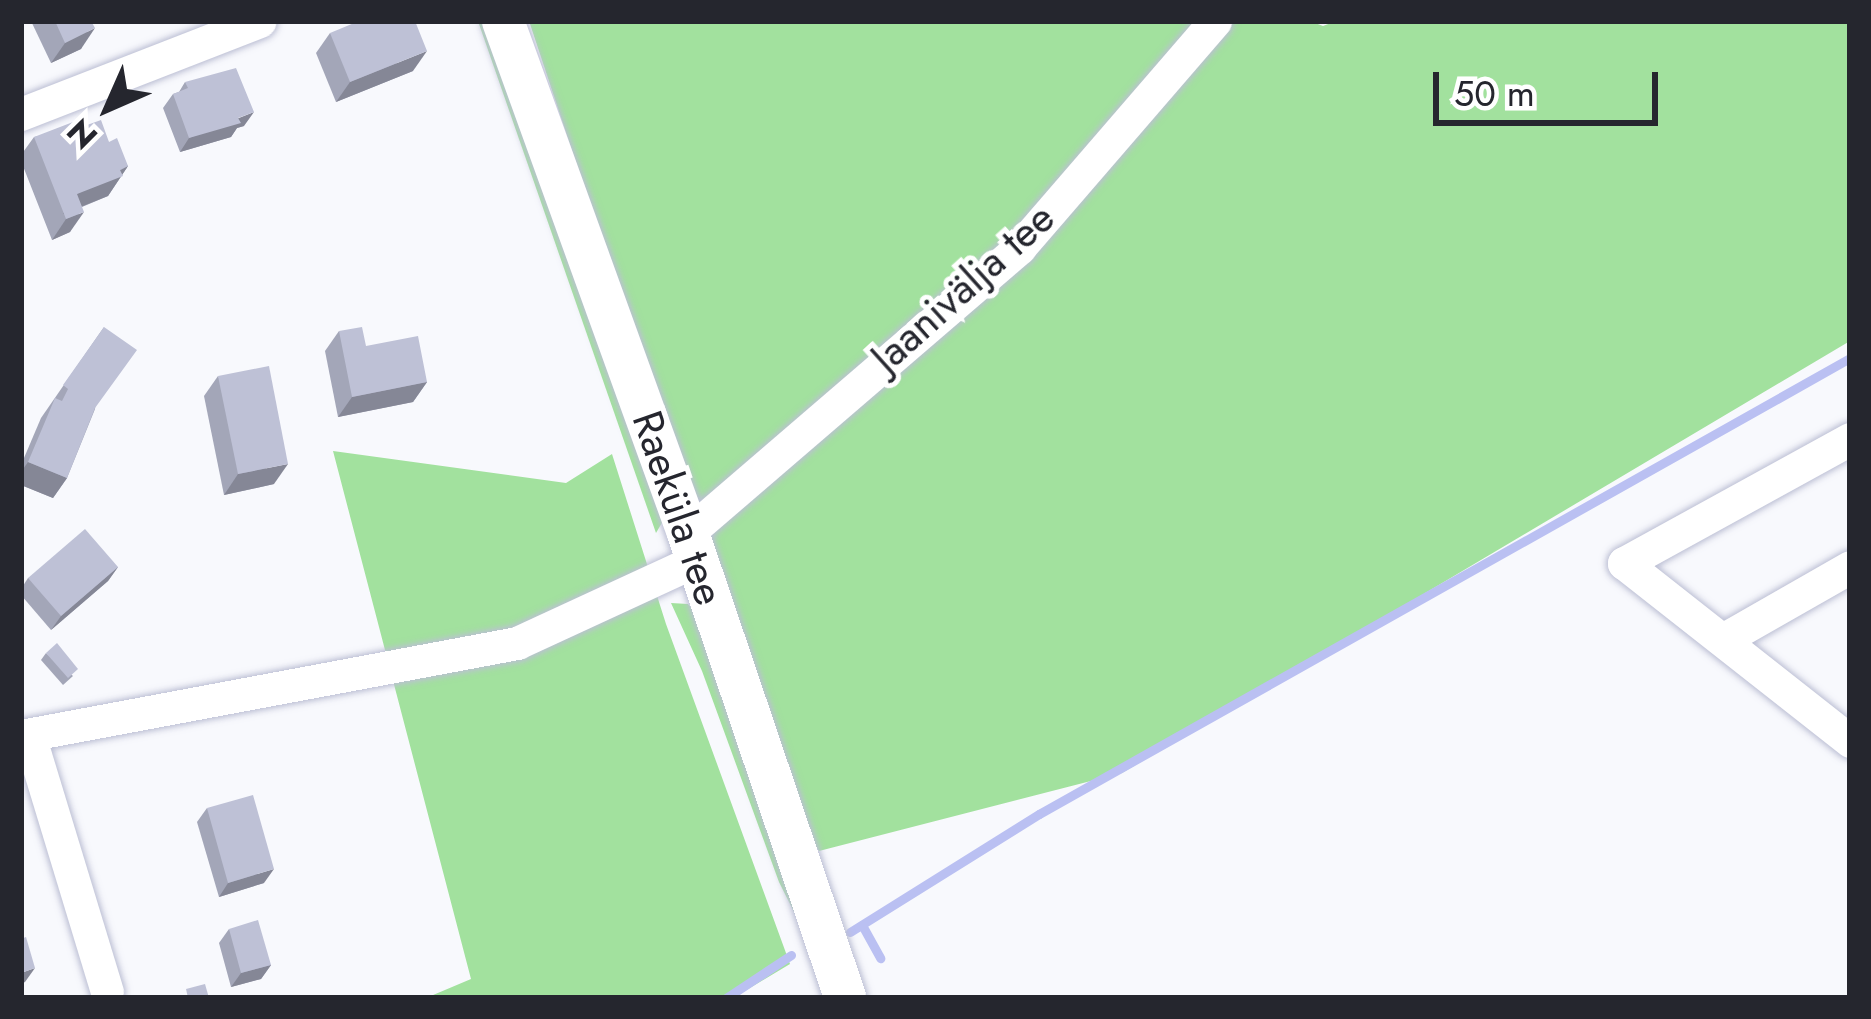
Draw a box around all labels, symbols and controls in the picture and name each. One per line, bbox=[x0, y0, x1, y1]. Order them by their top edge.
north arrow bbox=[48, 48, 168, 168]
scale bar bbox=[1439, 48, 1664, 122]
text: 50 m bbox=[1454, 67, 1535, 119]
text: N bbox=[56, 108, 108, 160]
street label: Jaanivälja tee bbox=[861, 193, 1065, 383]
street label: Raeküla tee bbox=[621, 404, 735, 612]

